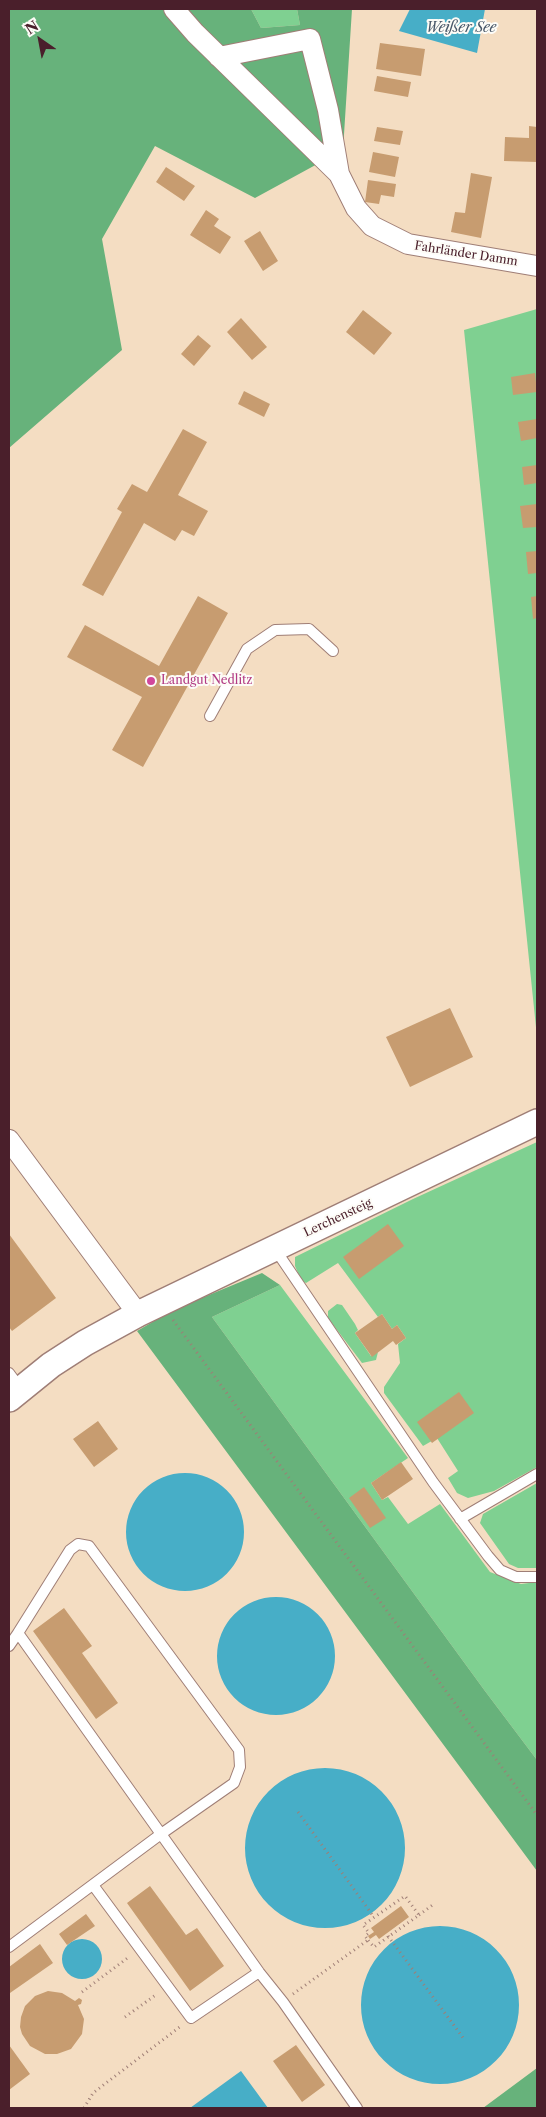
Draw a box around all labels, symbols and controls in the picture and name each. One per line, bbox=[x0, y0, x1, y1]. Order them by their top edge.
north arrow bbox=[15, 15, 65, 65]
text: N bbox=[22, 17, 42, 38]
water label: Weißer See bbox=[426, 20, 496, 36]
street label: Fahrländer Damm bbox=[413, 239, 519, 269]
place label: Landgut Nedlitz bbox=[161, 674, 252, 688]
marker: Landgut Nedlitz bbox=[145, 675, 157, 687]
street label: Lerchensteig bbox=[302, 1196, 374, 1240]

